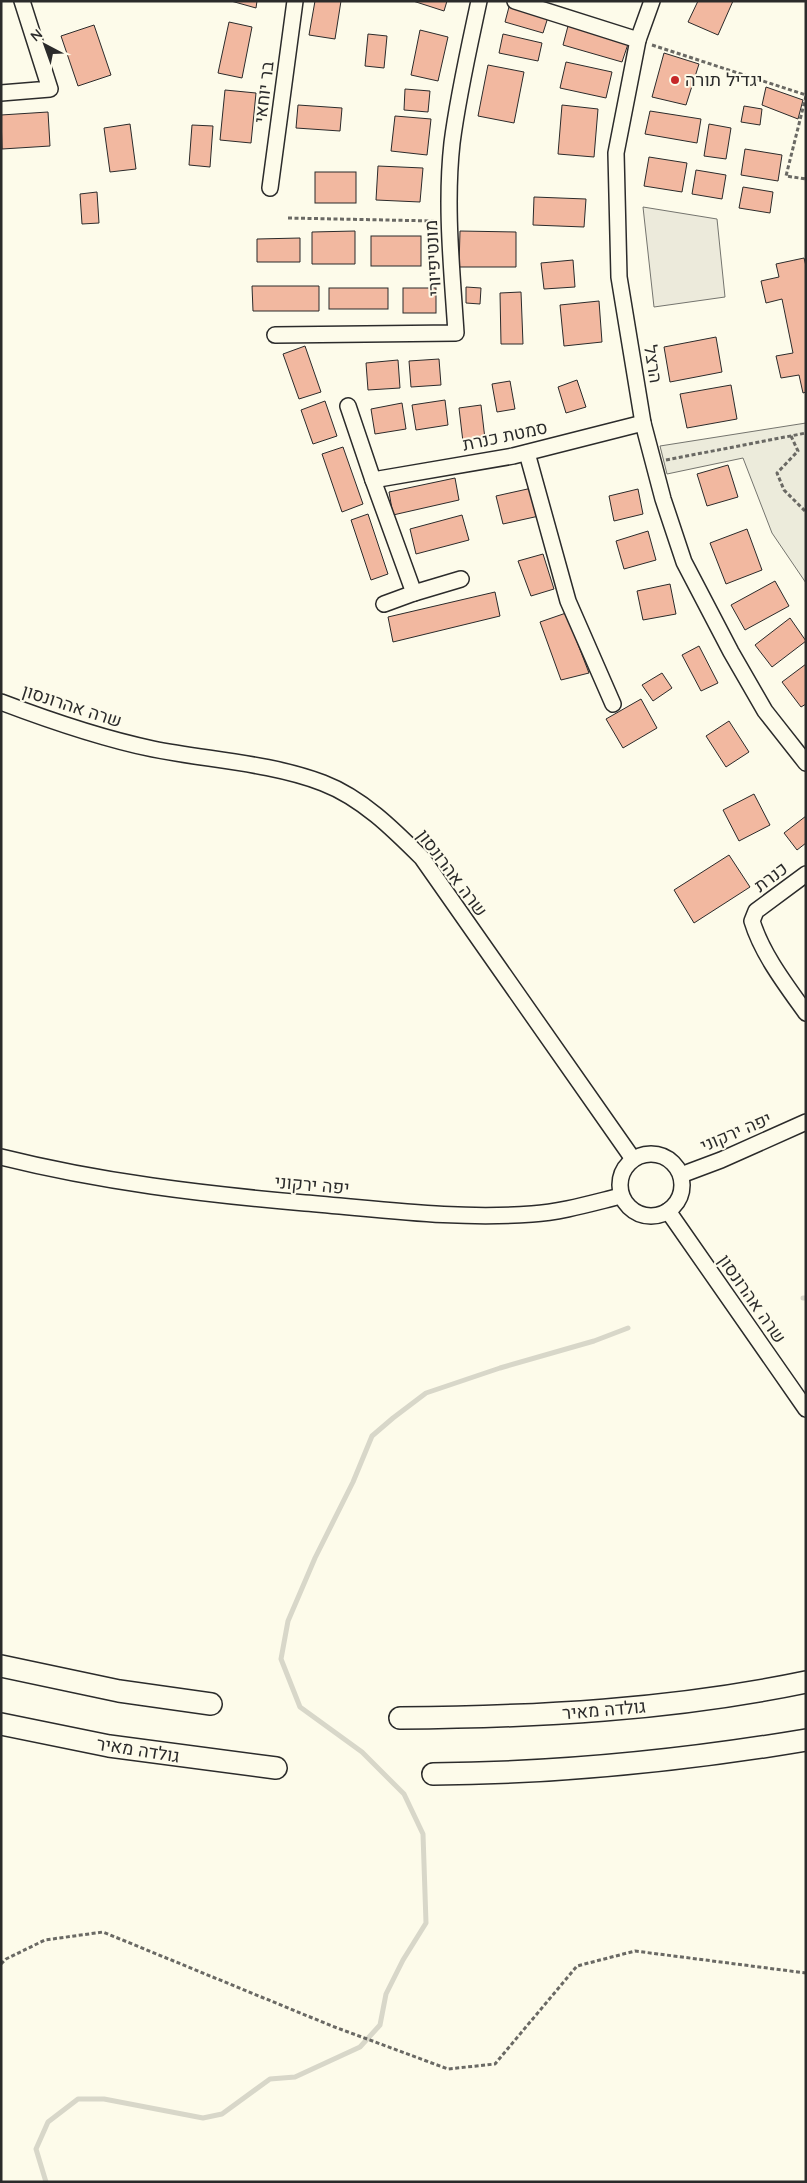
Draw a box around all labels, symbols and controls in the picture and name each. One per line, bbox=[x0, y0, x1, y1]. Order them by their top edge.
north arrow bbox=[20, 20, 70, 70]
text: N bbox=[27, 25, 46, 45]
street label: בר יוחאי bbox=[248, 59, 279, 124]
place label: יגדיל תורה bbox=[685, 68, 762, 91]
marker: יגדיל תורה bbox=[669, 74, 681, 86]
street label: מונטיפיורי bbox=[419, 219, 446, 297]
street label: הרצל bbox=[639, 343, 668, 385]
street label: סמטת כנרת bbox=[460, 415, 550, 456]
street label: שרה אהרונסון bbox=[19, 679, 125, 732]
street label: שרה אהרונסון bbox=[412, 824, 493, 921]
street label: כנרת bbox=[749, 856, 792, 897]
street label: יפה ירקוני bbox=[697, 1106, 775, 1157]
street label: יפה ירקוני bbox=[274, 1170, 350, 1199]
street label: שרה אהרונסון bbox=[713, 1250, 791, 1348]
street label: גולדה מאיר bbox=[561, 1694, 647, 1725]
street label: גולדה מאיר bbox=[95, 1732, 181, 1767]

